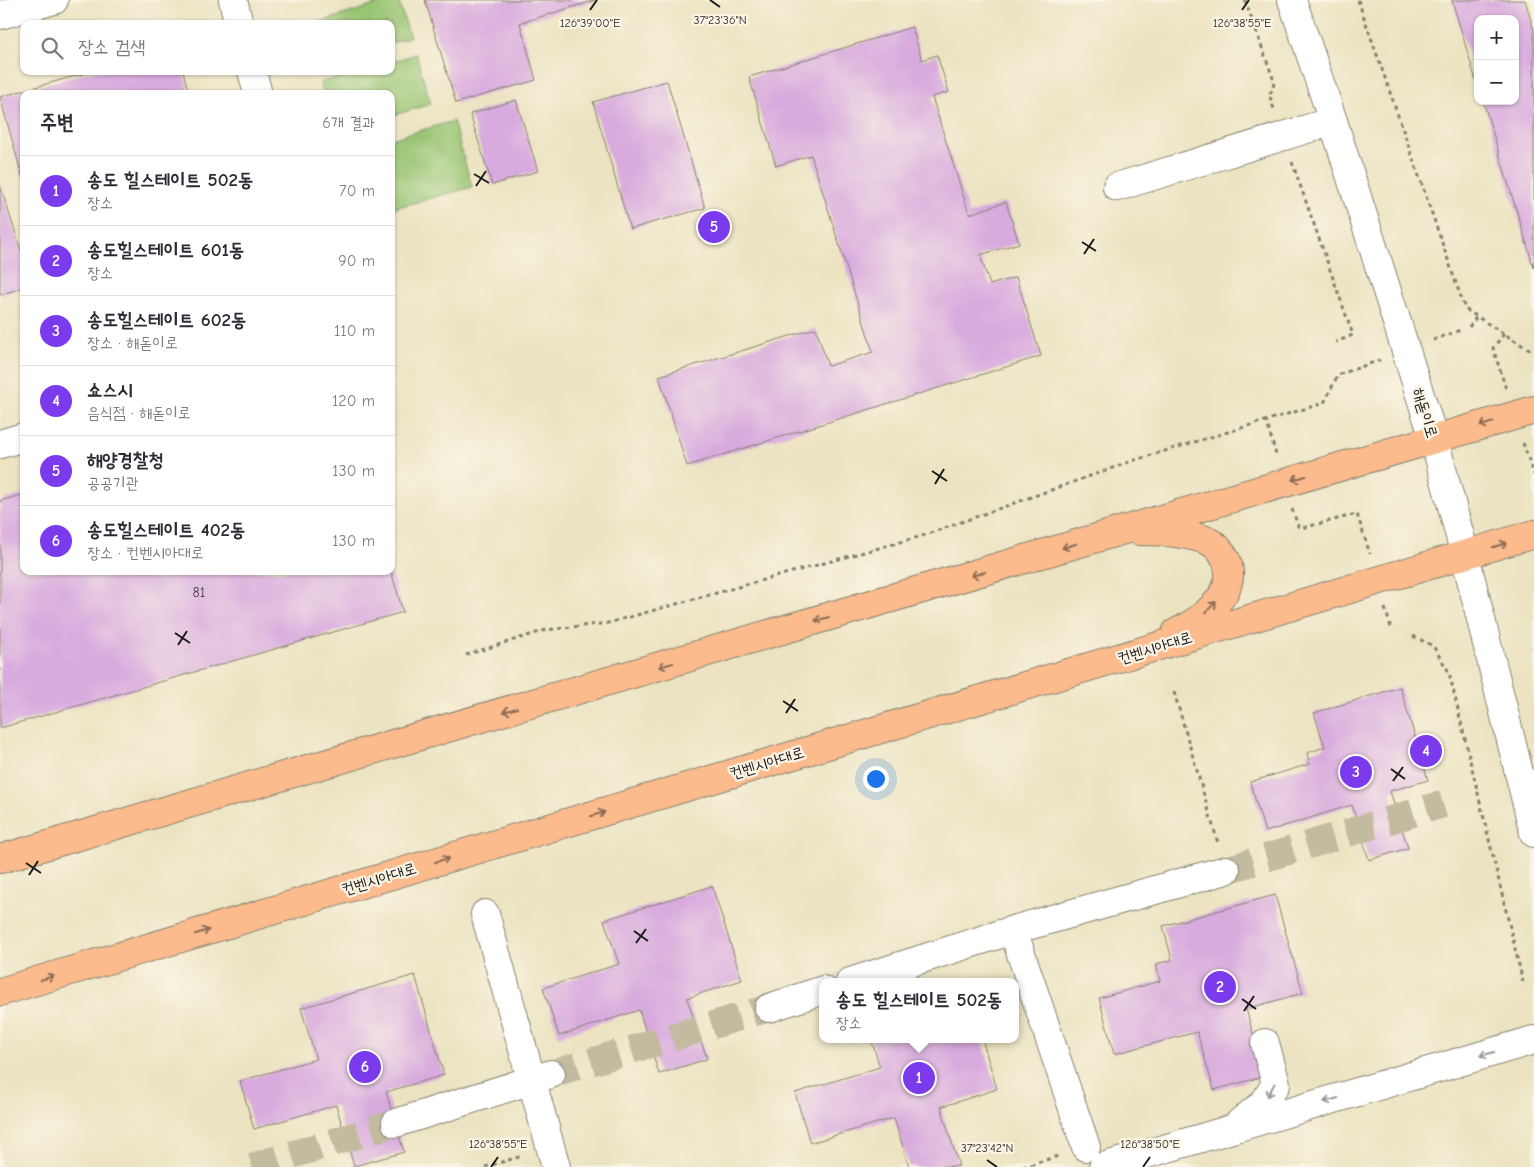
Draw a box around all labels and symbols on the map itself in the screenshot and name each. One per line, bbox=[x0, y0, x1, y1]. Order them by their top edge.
text: 37°23'36"N bbox=[693, 13, 747, 27]
text: 126°39'00"E bbox=[560, 16, 620, 30]
text: 126°38'55"E bbox=[1213, 16, 1271, 30]
pin: 5 bbox=[698, 208, 730, 246]
street label: 해돋이로 bbox=[1409, 386, 1441, 440]
one-way arrow bbox=[1480, 419, 1496, 429]
one-way arrow bbox=[1291, 473, 1307, 483]
one-way arrow bbox=[1491, 539, 1507, 549]
one-way arrow bbox=[1061, 542, 1077, 552]
one-way arrow bbox=[970, 570, 986, 579]
house number: 81 bbox=[193, 584, 205, 601]
one-way arrow bbox=[1205, 601, 1217, 614]
one-way arrow bbox=[814, 615, 830, 625]
street label: 컨벤시아대로 bbox=[1115, 628, 1195, 668]
one-way arrow bbox=[658, 660, 674, 670]
one-way arrow bbox=[502, 706, 518, 716]
pin: 4 bbox=[1410, 732, 1442, 770]
street label: 컨벤시아대로 bbox=[727, 743, 807, 783]
pin: 3 bbox=[1340, 753, 1372, 791]
your location bbox=[863, 766, 889, 792]
one-way arrow bbox=[589, 808, 605, 818]
one-way arrow bbox=[434, 855, 450, 865]
street label: 컨벤시아대로 bbox=[339, 859, 419, 899]
one-way arrow bbox=[194, 926, 210, 936]
pin: 2 bbox=[1204, 968, 1236, 1006]
one-way arrow bbox=[38, 972, 54, 982]
pin: 6 bbox=[349, 1048, 381, 1086]
one-way arrow bbox=[1480, 1050, 1496, 1059]
pin: 1 bbox=[903, 1059, 935, 1097]
one-way arrow bbox=[1266, 1082, 1276, 1097]
one-way arrow bbox=[1324, 1095, 1340, 1105]
text: 126°38'55"E bbox=[469, 1137, 527, 1151]
text: 126°38'50"E bbox=[1120, 1137, 1180, 1151]
text: 37°23'42"N bbox=[961, 1141, 1013, 1155]

